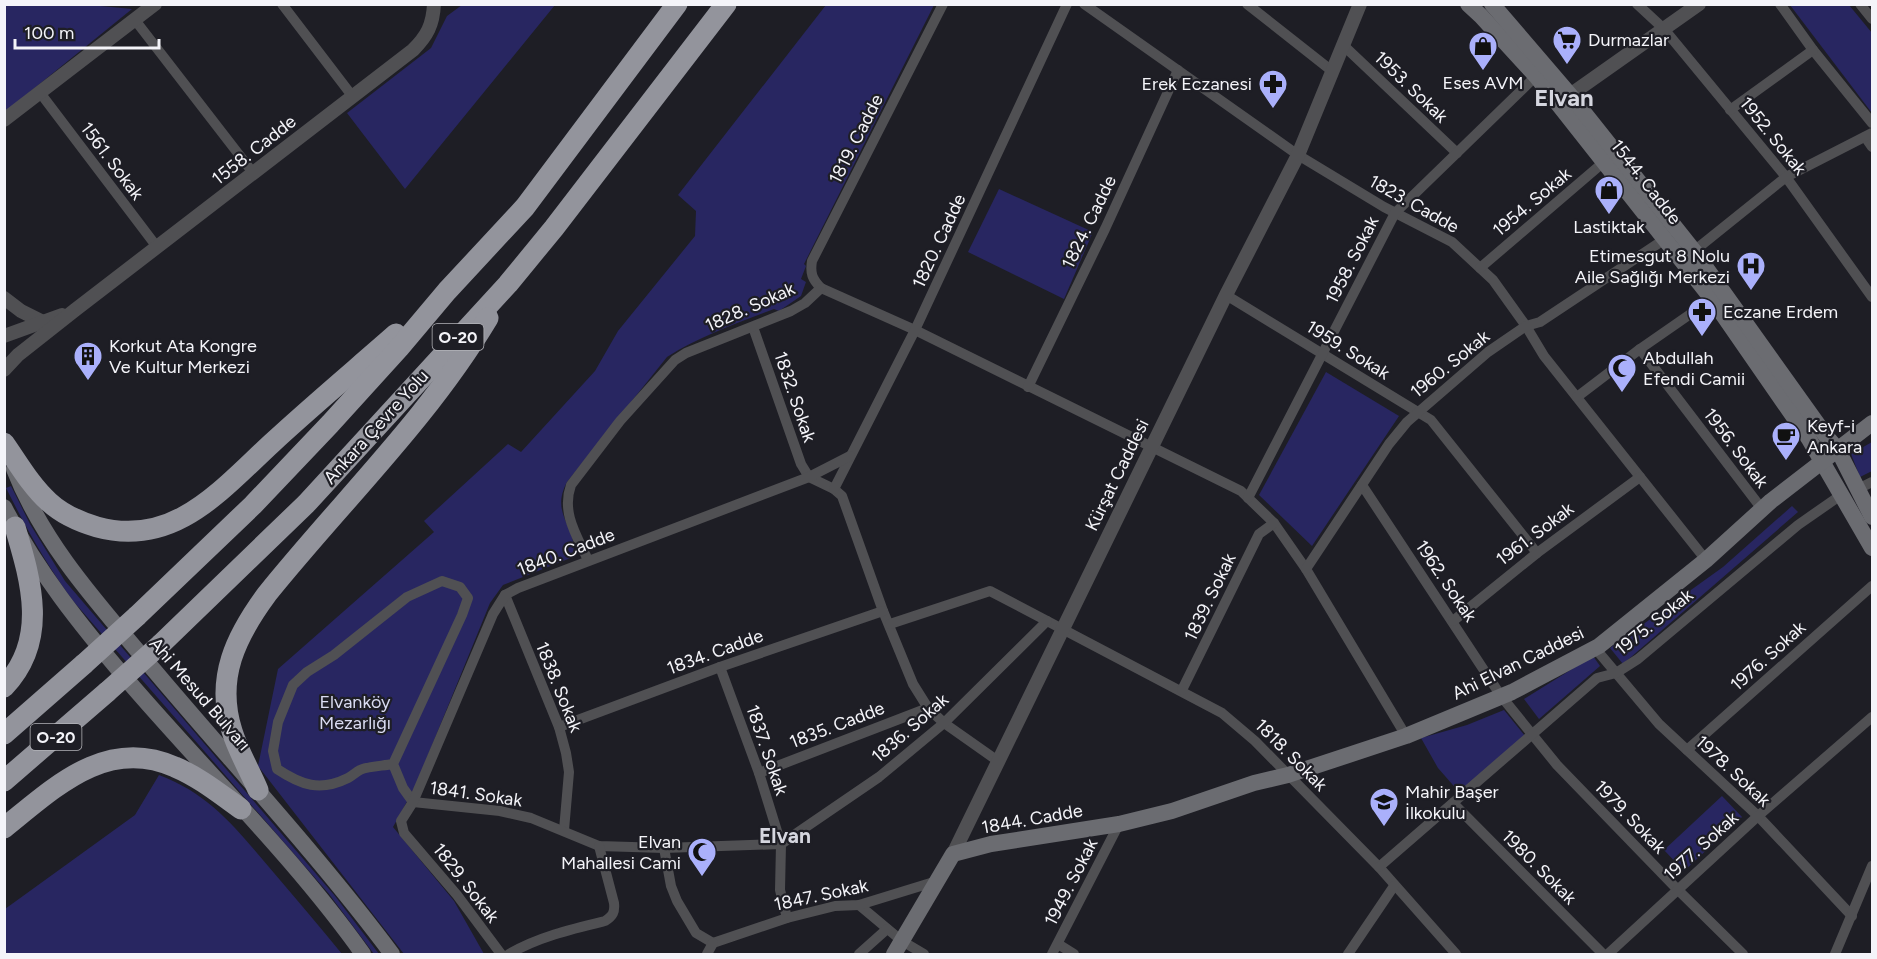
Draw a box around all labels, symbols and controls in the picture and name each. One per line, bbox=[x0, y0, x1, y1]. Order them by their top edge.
scale bar bbox=[15, 12, 159, 50]
text: 100 m bbox=[24, 22, 74, 44]
supermarket icon: Durmazlar bbox=[1551, 24, 1583, 66]
place label: Durmazlar bbox=[1588, 29, 1669, 51]
shop icon: Eses AVM bbox=[1467, 30, 1499, 72]
street label: 1953. Sokak bbox=[1370, 46, 1453, 128]
pharmacy icon: Erek Eczanesi bbox=[1257, 68, 1289, 110]
place label: Eses AVM bbox=[1443, 72, 1523, 94]
place label: Erek Eczanesi bbox=[1141, 73, 1252, 95]
district label: Elvan bbox=[1534, 83, 1594, 112]
street label: 1819. Cadde bbox=[824, 90, 888, 187]
street label: 1952. Sokak bbox=[1735, 92, 1811, 180]
street label: 1558. Cadde bbox=[208, 110, 300, 190]
street label: 1561. Sokak bbox=[76, 118, 148, 204]
street label: 1544. Cadde bbox=[1606, 135, 1686, 229]
street label: 1954. Sokak bbox=[1488, 163, 1576, 241]
street label: 1823. Cadde bbox=[1365, 170, 1463, 238]
street label: 1824. Cadde bbox=[1057, 172, 1121, 272]
shop icon: Lastiktak bbox=[1593, 174, 1625, 216]
street label: 1820. Cadde bbox=[908, 190, 970, 292]
street label: 1958. Sokak bbox=[1321, 212, 1384, 307]
place label: Lastiktak bbox=[1573, 216, 1645, 238]
place label: Etimesgut 8 Nolu Aile Sağlığı Merkezi bbox=[1575, 245, 1730, 288]
hospital icon: Etimesgut 8 Nolu Aile Sağlığı Merkezi bbox=[1735, 250, 1767, 292]
street label: 1828. Sokak bbox=[702, 277, 798, 337]
pharmacy icon: Eczane Erdem bbox=[1686, 296, 1718, 338]
place label: Eczane Erdem bbox=[1723, 301, 1838, 323]
street label: 1959. Sokak bbox=[1302, 316, 1394, 384]
road number: O-20 bbox=[432, 324, 484, 350]
street label: 1960. Sokak bbox=[1406, 325, 1494, 403]
place label: Korkut Ata Kongre Ve Kultur Merkezi bbox=[109, 335, 257, 378]
building icon: Korkut Ata Kongre Ve Kultur Merkezi bbox=[72, 340, 104, 382]
place label: Abdullah Efendi Camii bbox=[1643, 347, 1745, 390]
street label: 1832. Sokak bbox=[769, 349, 821, 445]
mosque icon: Abdullah Efendi Camii bbox=[1606, 352, 1638, 394]
street label: Ankara Çevre Yolu bbox=[319, 365, 433, 489]
street label: 1956. Sokak bbox=[1699, 404, 1773, 492]
place label: Keyf-i Ankara bbox=[1807, 415, 1862, 458]
street label: Kürşat Caddesi bbox=[1080, 416, 1154, 534]
cafe icon: Keyf-i Ankara bbox=[1770, 420, 1802, 462]
street label: 1961. Sokak bbox=[1492, 498, 1578, 570]
street label: 1840. Cadde bbox=[514, 523, 618, 581]
street label: 1962. Sokak bbox=[1411, 536, 1482, 626]
street label: 1839. Sokak bbox=[1179, 549, 1241, 644]
street label: 1975. Sokak bbox=[1611, 584, 1698, 660]
street label: 1976. Sokak bbox=[1726, 616, 1810, 695]
street label: Ahi Elvan Caddesi bbox=[1448, 622, 1588, 704]
street label: 1834. Cadde bbox=[664, 624, 766, 680]
street label: Ahi Mesud Bulvarı bbox=[145, 633, 255, 755]
street label: 1838. Sokak bbox=[531, 639, 587, 736]
street label: 1836. Sokak bbox=[867, 688, 953, 767]
park label: Elvanköy Mezarlığı bbox=[319, 691, 391, 734]
street label: 1835. Cadde bbox=[786, 697, 888, 753]
street label: 1837. Sokak bbox=[741, 702, 793, 798]
street label: 1818. Sokak bbox=[1250, 714, 1332, 796]
road number: O-20 bbox=[31, 724, 82, 750]
street label: 1978. Sokak bbox=[1691, 731, 1775, 811]
street label: 1979. Sokak bbox=[1590, 776, 1671, 858]
street label: 1841. Sokak bbox=[428, 777, 524, 811]
place label: Mahir Başer İlkokulu bbox=[1405, 781, 1499, 824]
school or university icon: Mahir Başer İlkokulu bbox=[1368, 786, 1400, 828]
street label: 1844. Cadde bbox=[980, 799, 1084, 839]
street label: 1977. Sokak bbox=[1659, 807, 1743, 885]
district label: Elvan bbox=[759, 823, 811, 848]
street label: 1980. Sokak bbox=[1497, 825, 1581, 909]
place label: Elvan Mahallesi Cami bbox=[561, 831, 681, 874]
street label: 1949. Sokak bbox=[1040, 834, 1103, 929]
mosque icon: Elvan Mahallesi Cami bbox=[686, 836, 718, 878]
street label: 1829. Sokak bbox=[428, 839, 504, 927]
street label: 1847. Sokak bbox=[772, 874, 870, 916]

